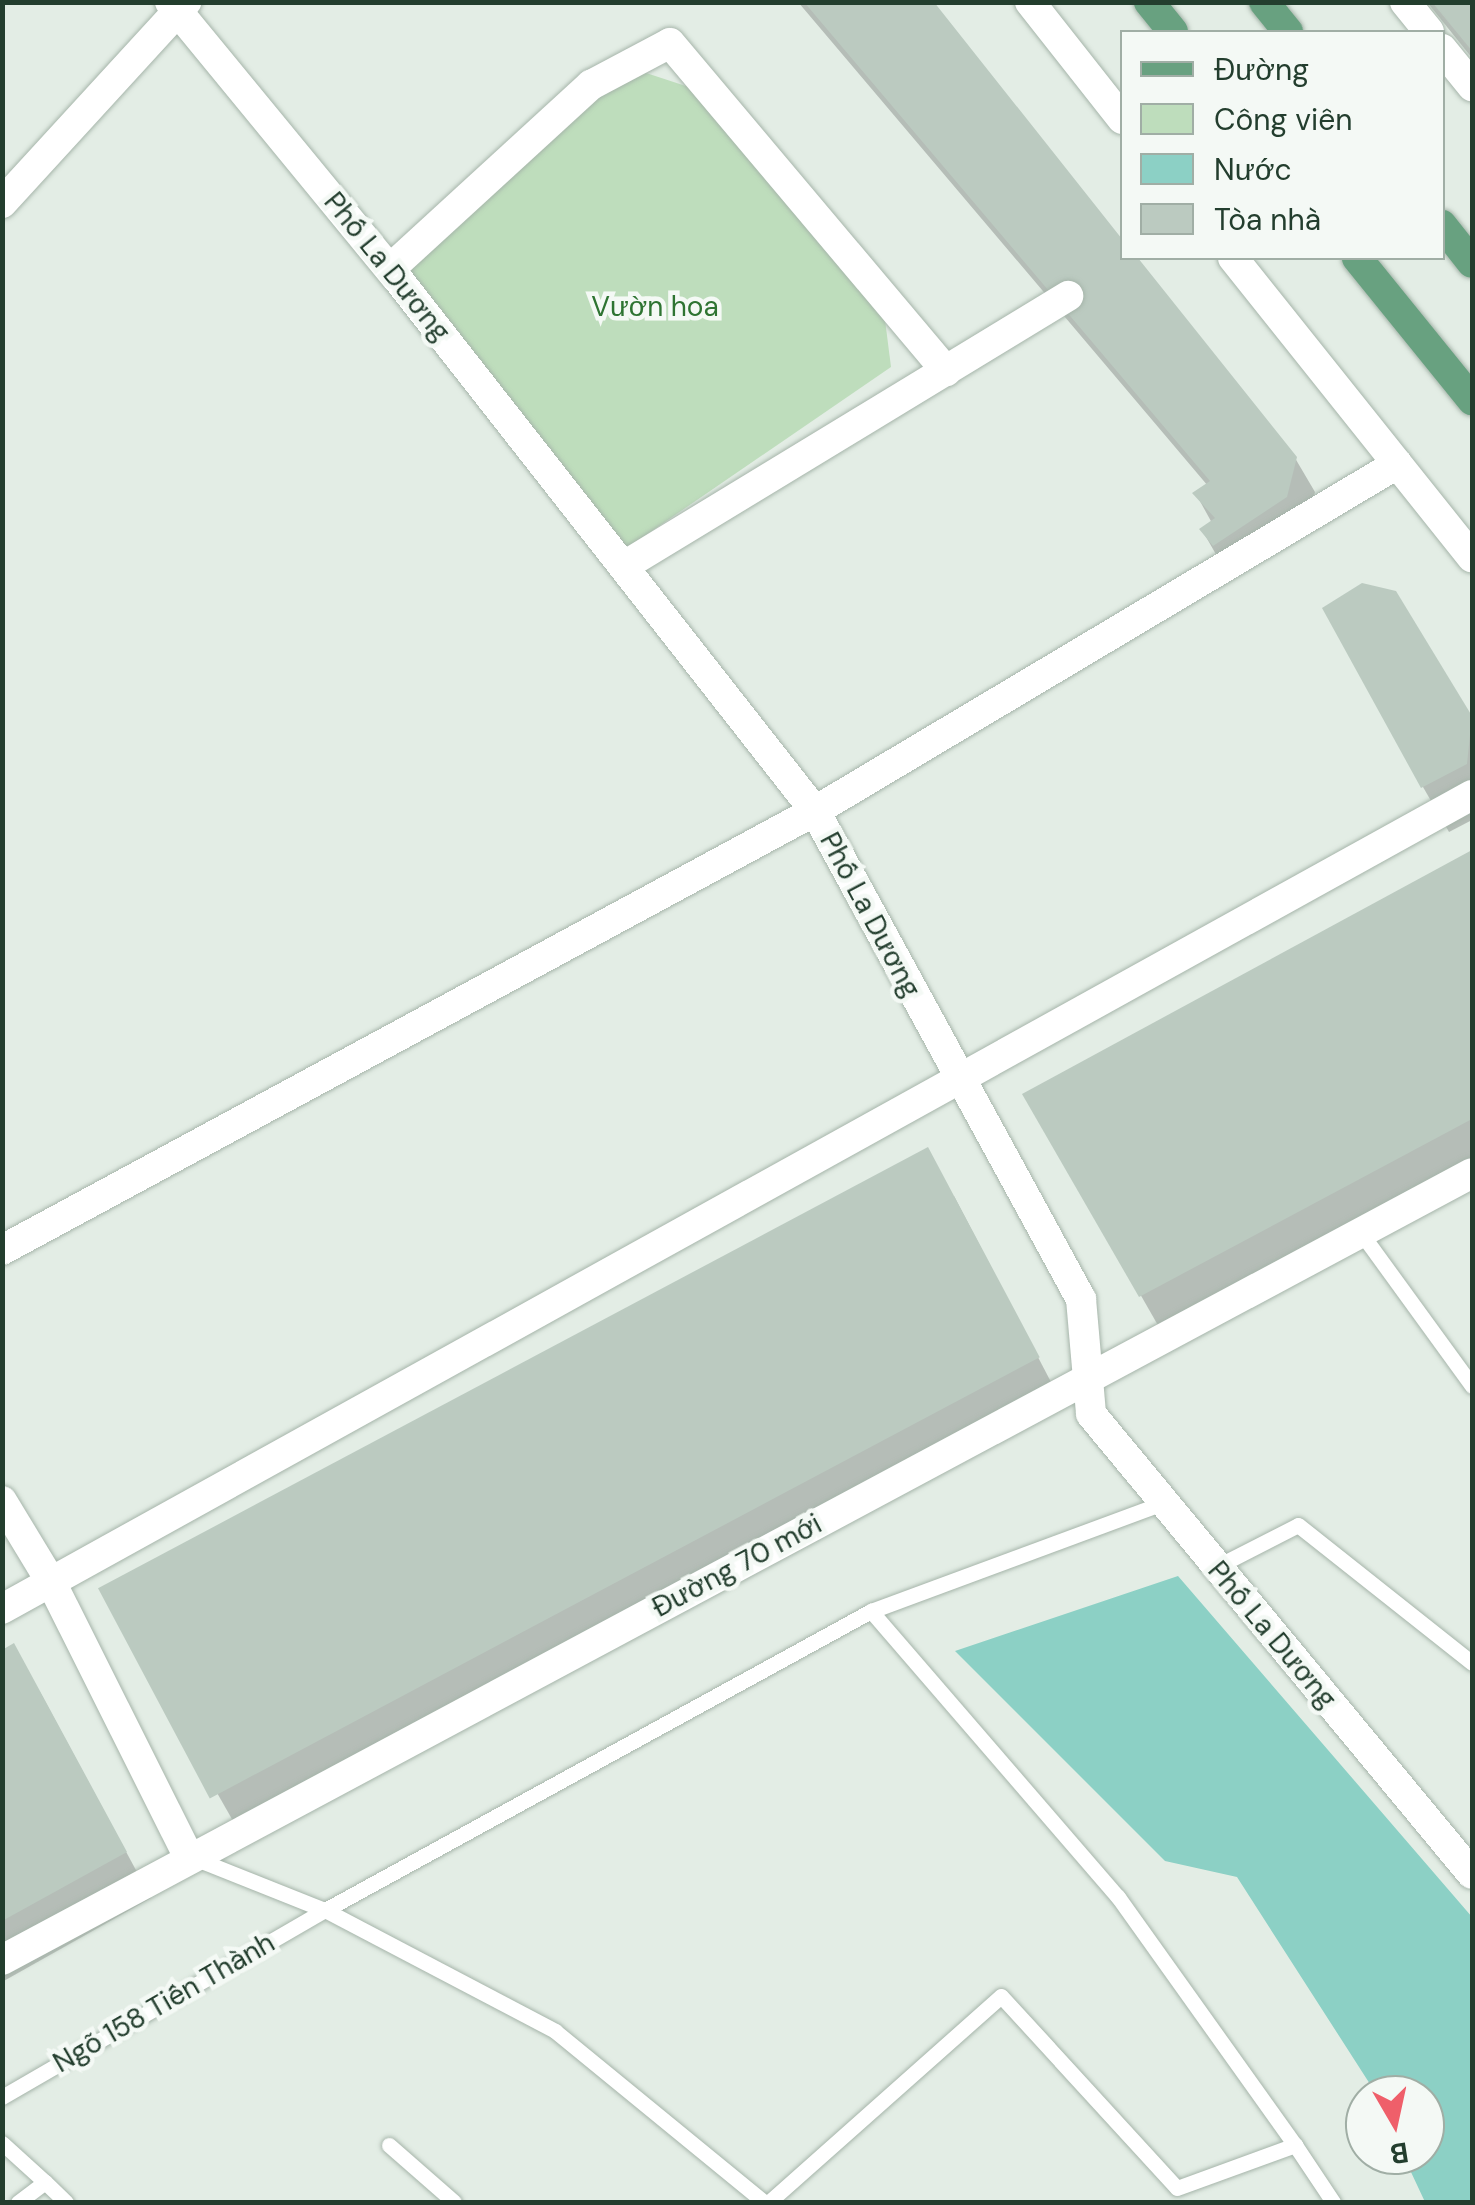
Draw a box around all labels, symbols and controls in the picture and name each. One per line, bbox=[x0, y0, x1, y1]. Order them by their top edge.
legend bbox=[1120, 30, 1445, 260]
text: Đường bbox=[1214, 50, 1309, 89]
text: Công viên bbox=[1214, 100, 1353, 139]
text: Nước bbox=[1214, 150, 1292, 189]
street label: Phố La Dương bbox=[317, 186, 457, 348]
text: Tòa nhà bbox=[1214, 200, 1321, 239]
park label: Vườn hoa bbox=[591, 290, 719, 324]
street label: Phố La Dương bbox=[812, 827, 928, 1003]
street label: Đường 70 mới bbox=[646, 1507, 828, 1625]
street label: Phố La Dương bbox=[1201, 1555, 1343, 1715]
street label: Ngõ 158 Tiến Thành bbox=[47, 1926, 281, 2080]
north arrow bbox=[1345, 2075, 1445, 2175]
text: B bbox=[1388, 2133, 1411, 2173]

